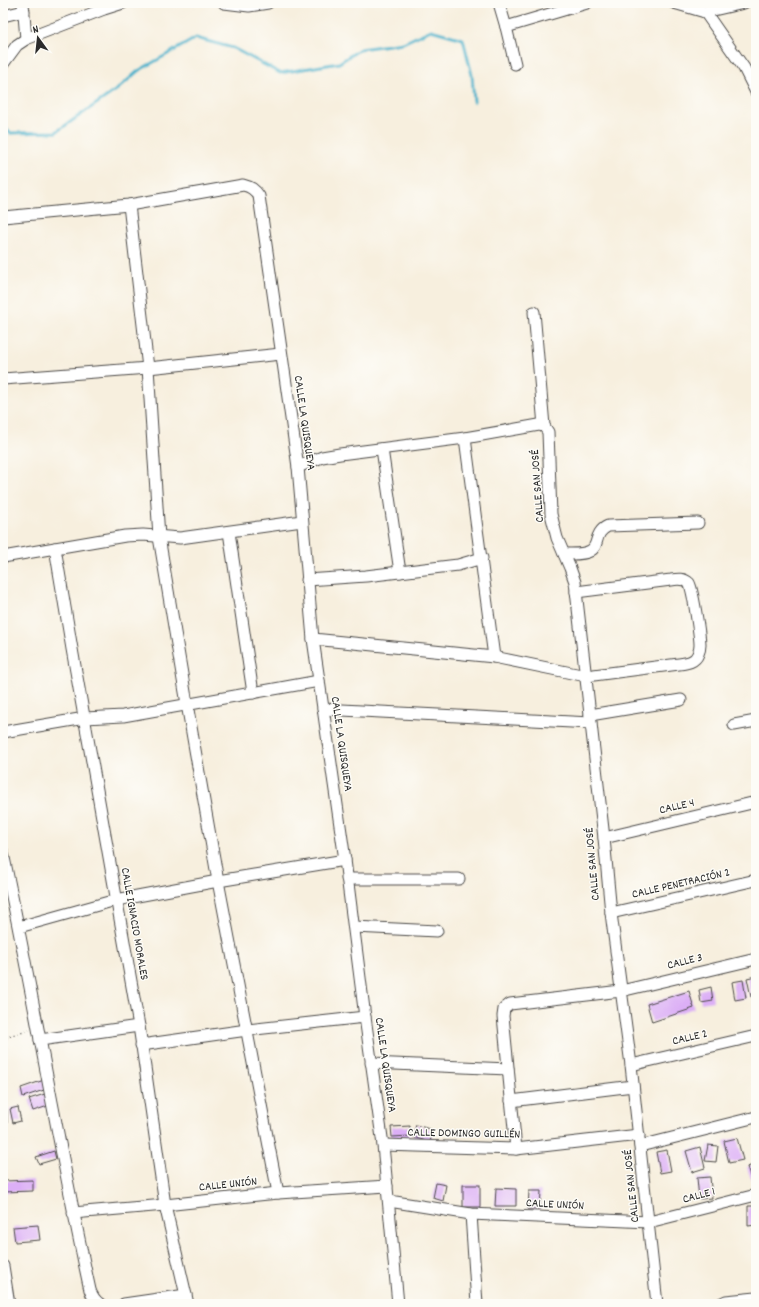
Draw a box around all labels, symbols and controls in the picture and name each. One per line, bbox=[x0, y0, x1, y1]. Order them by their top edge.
north arrow bbox=[18, 18, 58, 58]
text: N bbox=[31, 22, 41, 39]
street label: CALLE LA QUISQUEYA bbox=[289, 374, 319, 472]
street label: CALLE SAN JOSÉ bbox=[527, 448, 549, 523]
street label: CALLE LA QUISQUEYA bbox=[326, 695, 356, 793]
street label: CALLE 4 bbox=[658, 795, 696, 819]
street label: CALLE SAN JOSÉ bbox=[581, 826, 605, 901]
street label: CALLE PENETRACIÓN 2 bbox=[630, 864, 732, 904]
street label: CALLE IGNACIO MORALES bbox=[116, 866, 152, 982]
street label: CALLE 3 bbox=[666, 949, 704, 975]
street label: CALLE LA QUISQUEYA bbox=[370, 1016, 400, 1114]
street label: CALLE 2 bbox=[671, 1026, 709, 1050]
street label: CALLE DOMINGO GUILLÉN bbox=[408, 1125, 521, 1143]
street label: CALLE SAN JOSÉ bbox=[620, 1148, 644, 1223]
street label: CALLE UNIÓN bbox=[198, 1173, 258, 1197]
street label: CALLE 1 bbox=[681, 1184, 717, 1208]
street label: CALLE UNIÓN bbox=[525, 1195, 585, 1215]

